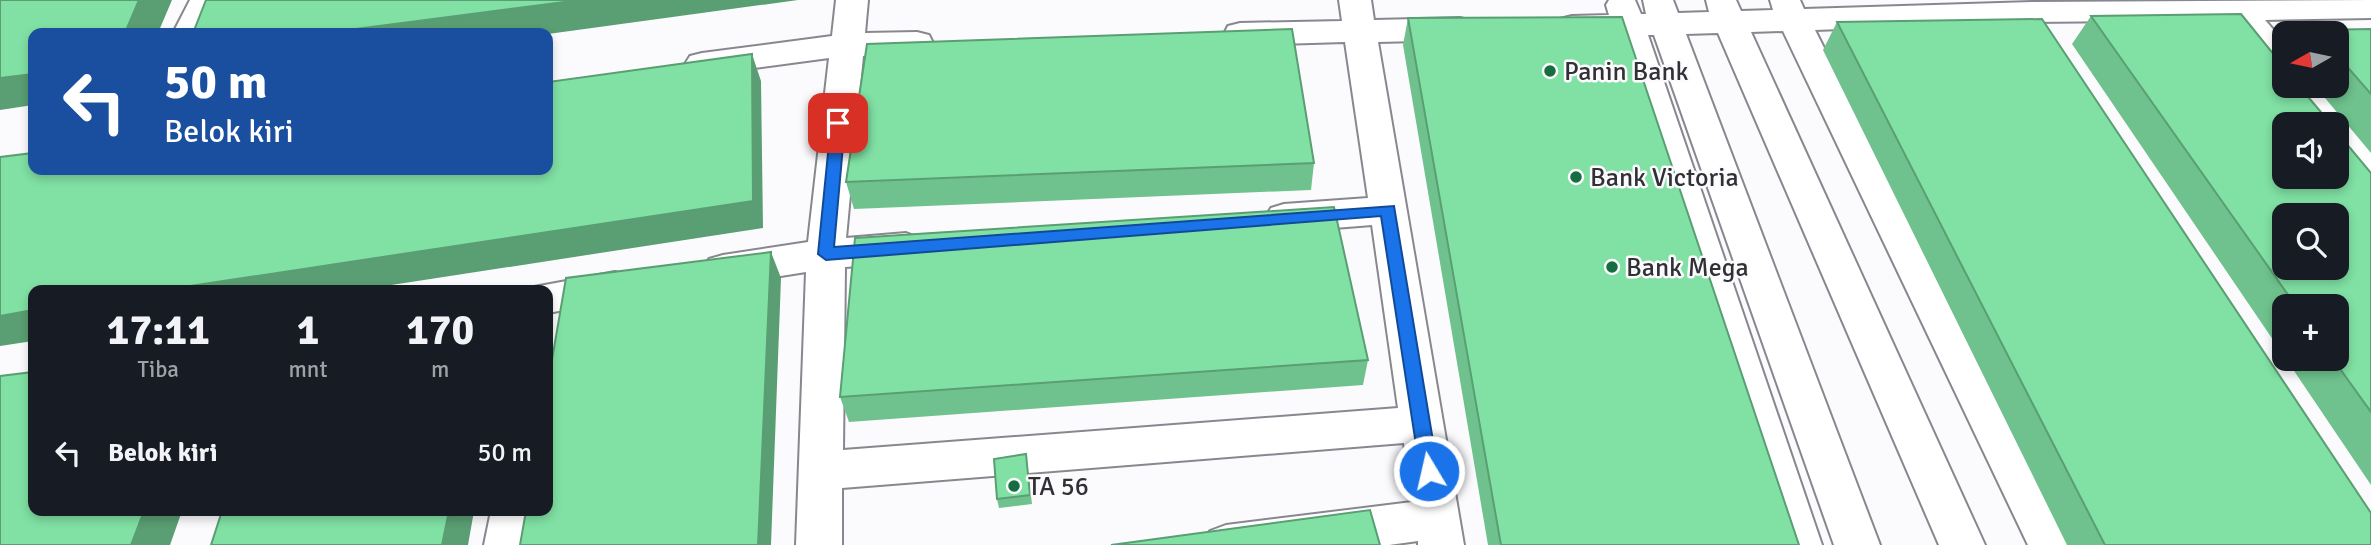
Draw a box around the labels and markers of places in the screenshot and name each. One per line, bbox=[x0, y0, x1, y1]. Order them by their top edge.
place label: Panin Bank bbox=[1564, 56, 1689, 88]
marker: Panin Bank bbox=[1542, 63, 1558, 79]
pin bbox=[808, 93, 868, 153]
place label: Bank Victoria bbox=[1590, 162, 1739, 194]
marker: Bank Victoria bbox=[1568, 169, 1584, 185]
place label: Bank Mega bbox=[1626, 252, 1749, 284]
marker: Bank Mega bbox=[1604, 259, 1620, 275]
place label: TA 56 bbox=[1028, 471, 1089, 503]
marker: TA 56 bbox=[1006, 478, 1022, 494]

